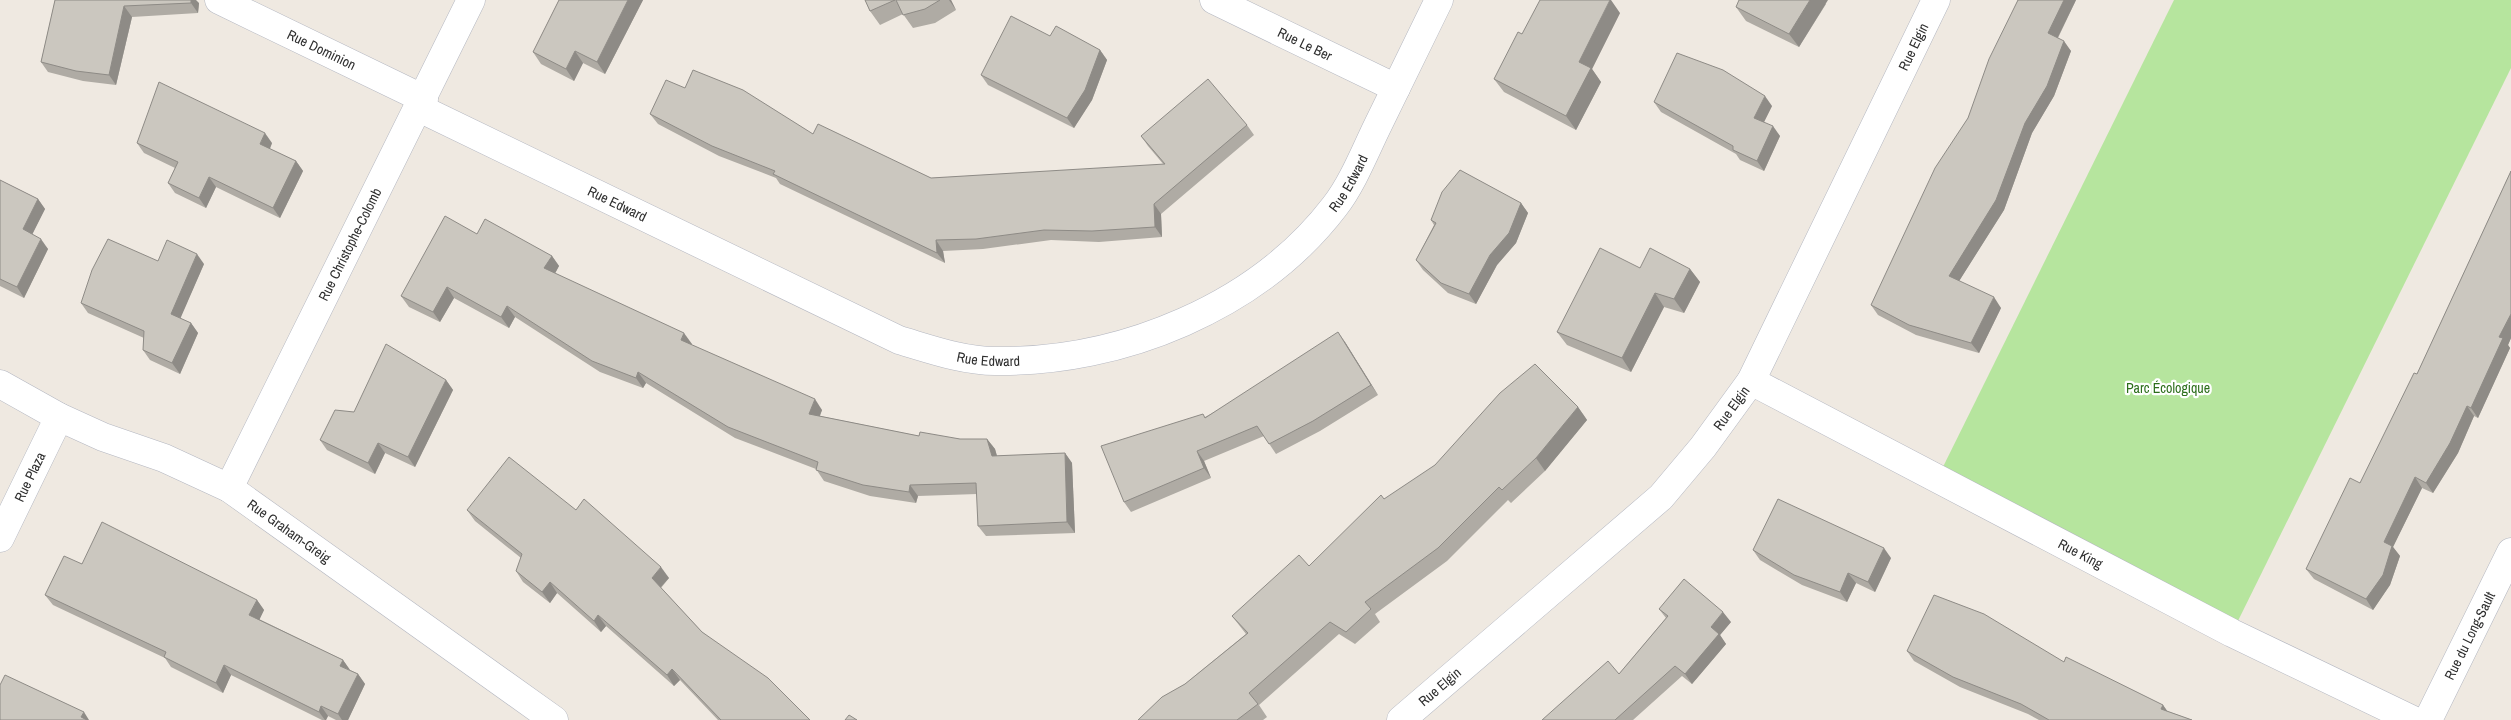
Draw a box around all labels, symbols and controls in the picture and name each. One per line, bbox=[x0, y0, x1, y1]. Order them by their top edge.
street label: Rue Elgin bbox=[1894, 20, 1932, 73]
street label: Rue Le Ber bbox=[1275, 23, 1335, 65]
street label: Rue Dominion bbox=[284, 25, 359, 74]
street label: Rue Edward bbox=[1325, 152, 1372, 216]
street label: Rue Edward bbox=[585, 182, 649, 226]
street label: Rue Christophe-Colomb bbox=[314, 185, 385, 304]
street label: Rue Edward bbox=[955, 348, 1020, 370]
park label: Parc Écologique bbox=[2126, 379, 2210, 397]
street label: Rue Elgin bbox=[1709, 382, 1753, 434]
street label: Rue Plaza bbox=[10, 449, 50, 505]
street label: Rue Graham-Greig bbox=[244, 495, 335, 567]
street label: Rue King bbox=[2055, 535, 2106, 573]
street label: Rue du Long-Sault bbox=[2440, 589, 2499, 683]
street label: Rue Elgin bbox=[1415, 664, 1465, 710]

